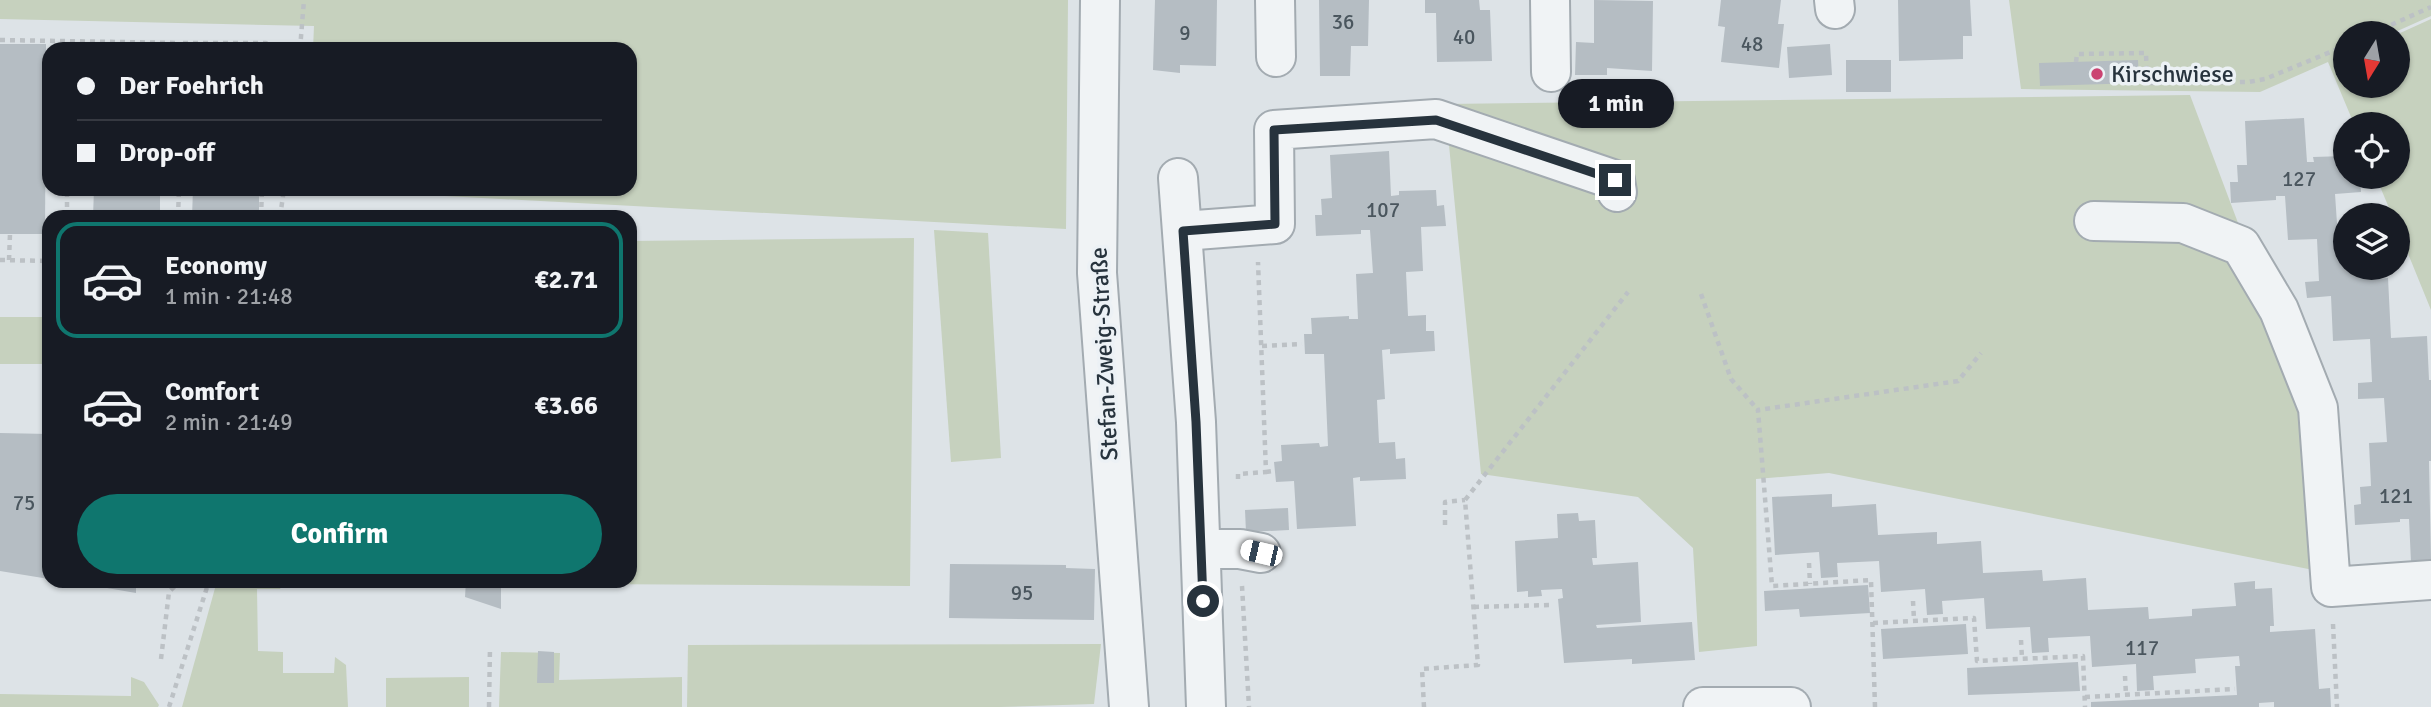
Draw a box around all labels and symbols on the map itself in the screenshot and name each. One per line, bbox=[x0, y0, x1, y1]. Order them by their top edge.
house number: 36 bbox=[1332, 9, 1354, 35]
house number: 9 bbox=[1179, 20, 1191, 46]
north arrow bbox=[2333, 21, 2410, 98]
house number: 40 bbox=[1453, 24, 1475, 50]
house number: 48 bbox=[1741, 31, 1763, 57]
place label: Kirschwiese bbox=[2111, 59, 2234, 89]
marker: Kirschwiese bbox=[2089, 66, 2105, 82]
callout: 1 min bbox=[1557, 78, 1673, 128]
route end bbox=[1599, 164, 1631, 196]
house number: 127 bbox=[2282, 166, 2316, 192]
house number: 107 bbox=[1366, 197, 1400, 223]
street label: Stefan-Zweig-Straße bbox=[1083, 247, 1125, 461]
house number: 121 bbox=[2379, 483, 2413, 509]
house number: 75 bbox=[13, 490, 35, 516]
car bbox=[1239, 538, 1284, 568]
house number: 95 bbox=[1011, 580, 1033, 606]
route start bbox=[1187, 585, 1219, 617]
house number: 117 bbox=[2125, 635, 2159, 661]

